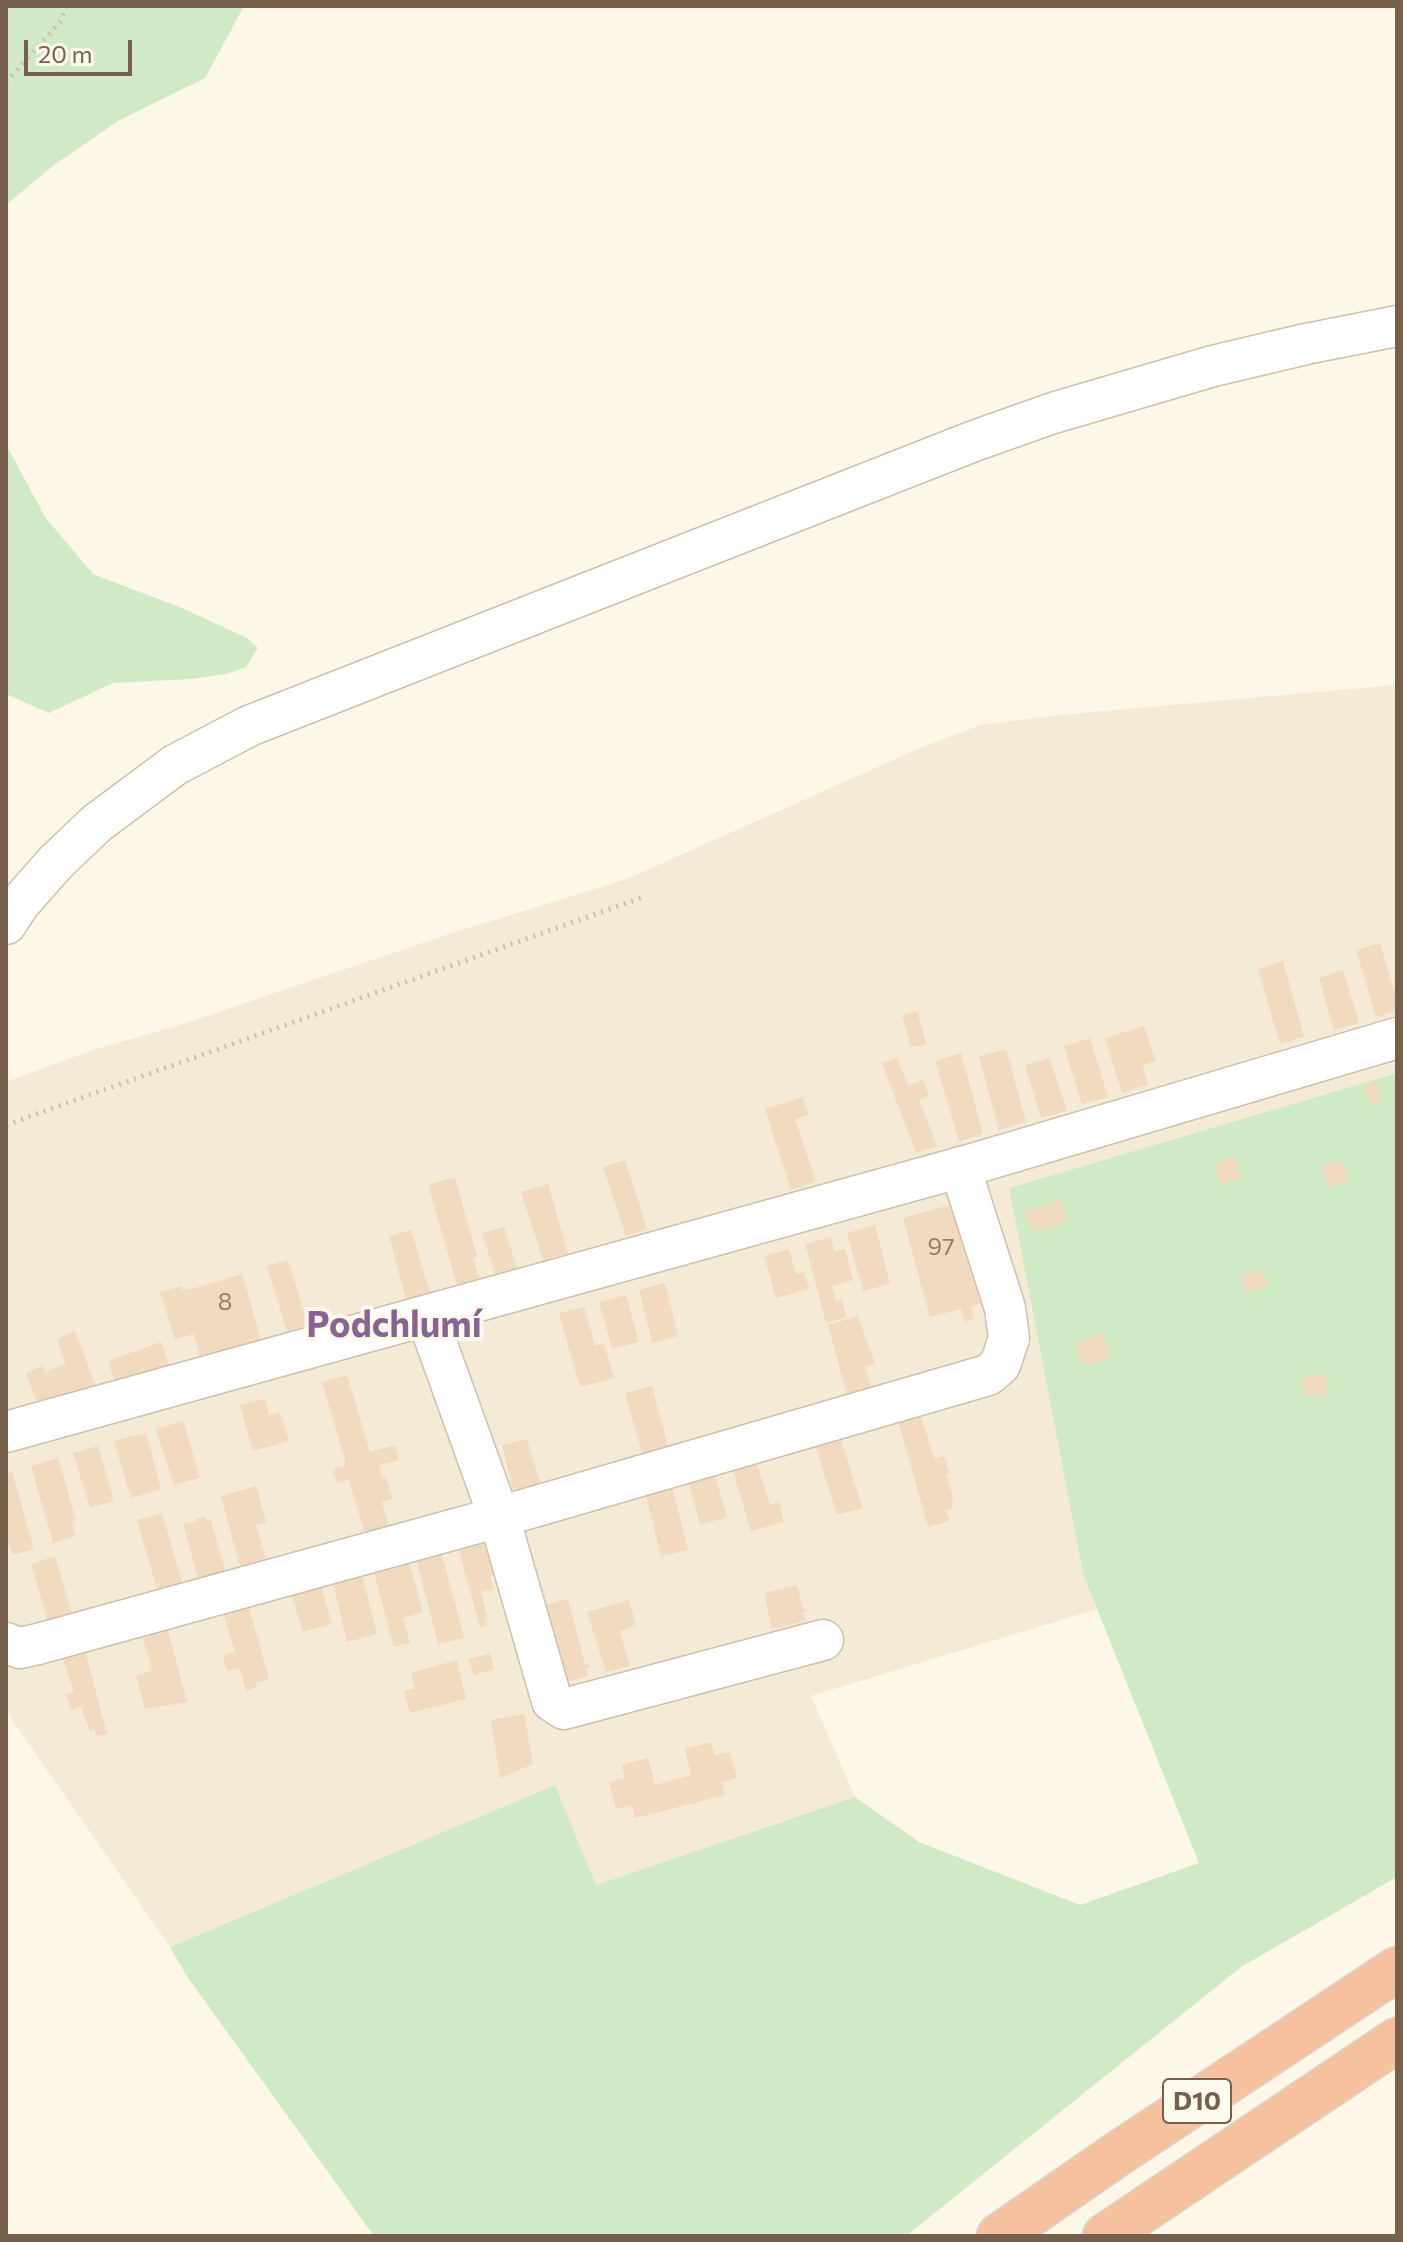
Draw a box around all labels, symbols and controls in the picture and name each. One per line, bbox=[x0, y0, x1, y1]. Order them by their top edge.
scale bar bbox=[28, 24, 136, 74]
text: 20 m bbox=[38, 39, 92, 68]
house number: 97 bbox=[927, 1233, 955, 1261]
house number: 8 bbox=[218, 1288, 232, 1316]
district label: Podchlumí bbox=[306, 1303, 482, 1347]
road number: D10 bbox=[1163, 2079, 1231, 2123]

